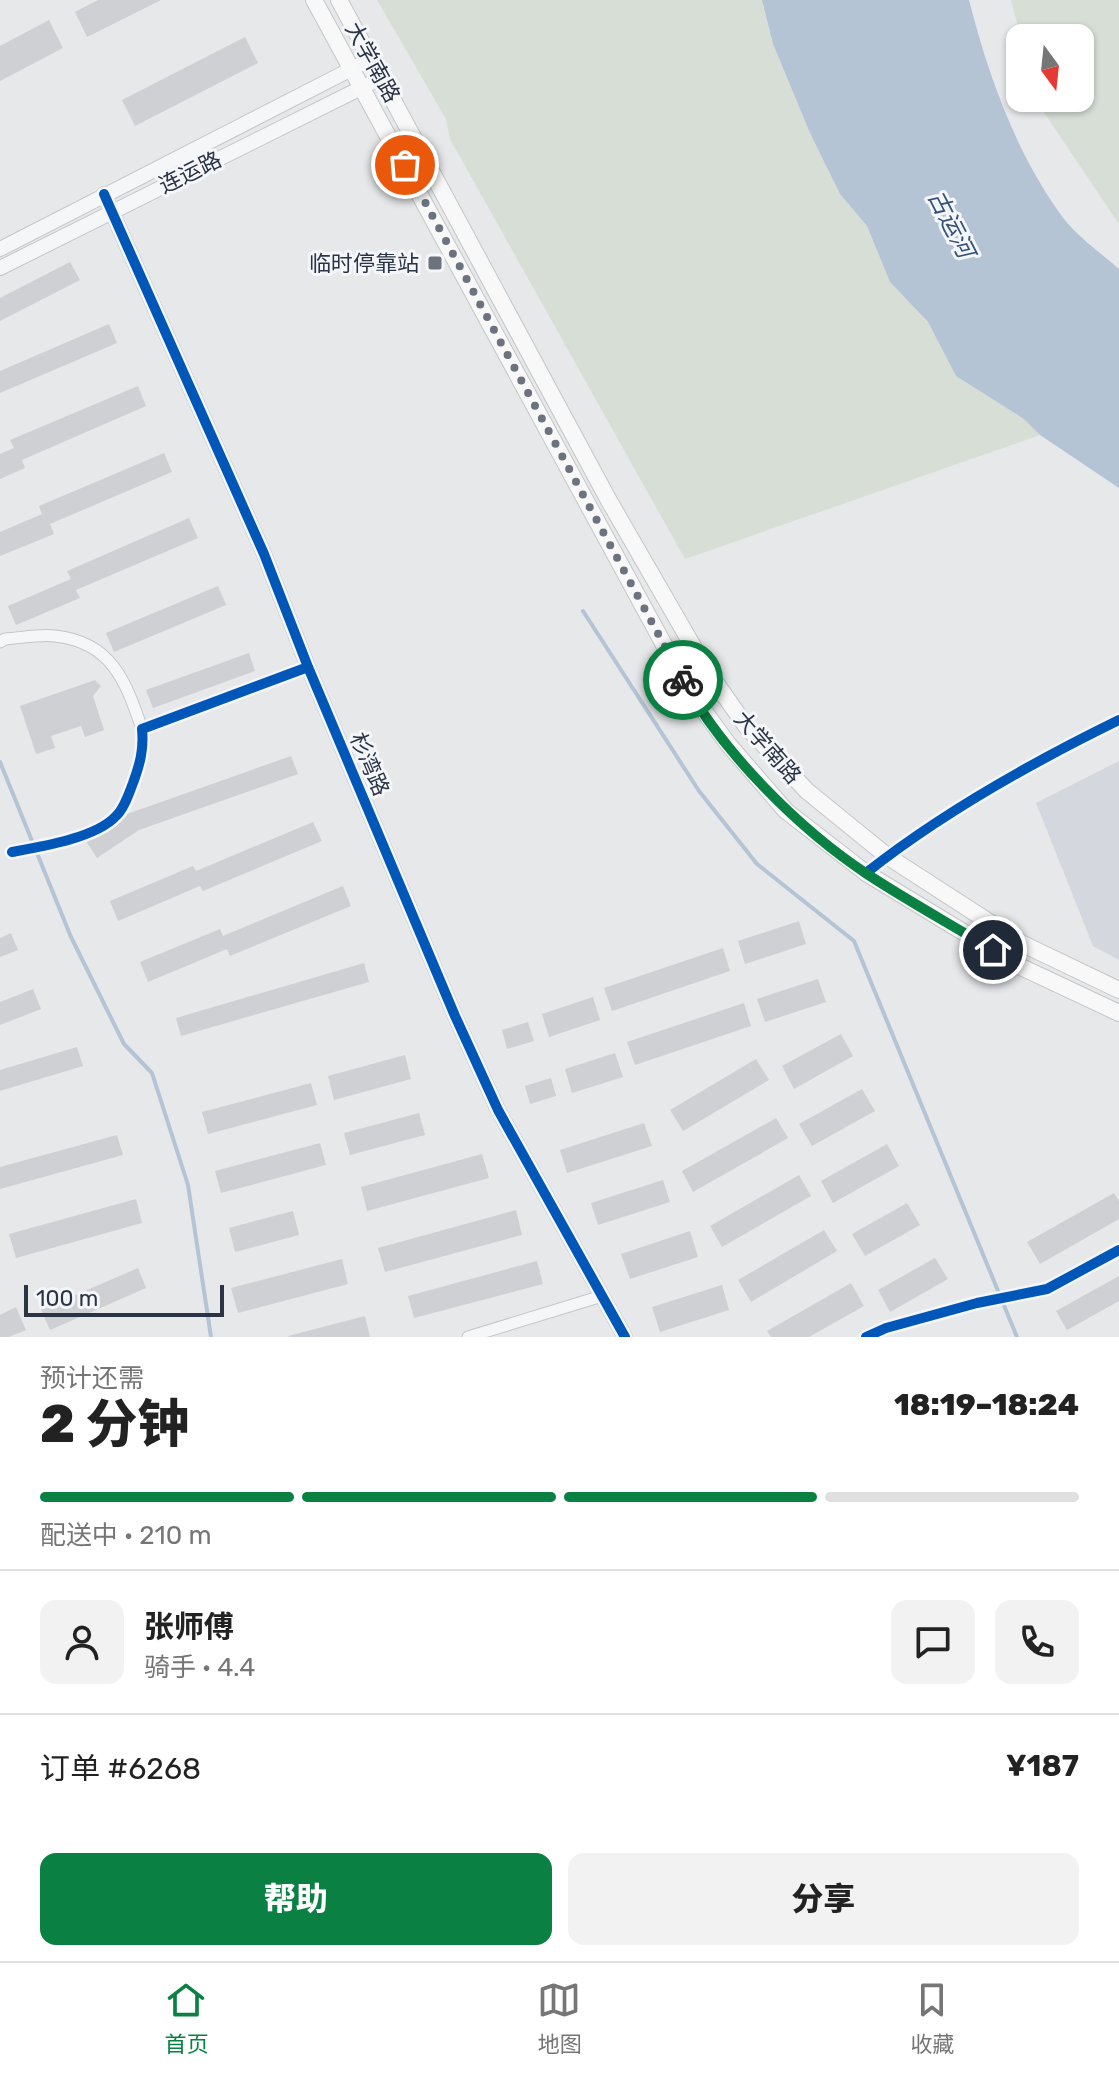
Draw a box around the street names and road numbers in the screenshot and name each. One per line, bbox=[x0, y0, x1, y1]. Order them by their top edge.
street label: 大学南路 bbox=[339, 17, 406, 107]
street label: 连运路 bbox=[155, 146, 226, 199]
street label: 大学南路 bbox=[729, 705, 807, 789]
street label: 杉湾路 bbox=[344, 729, 395, 800]

